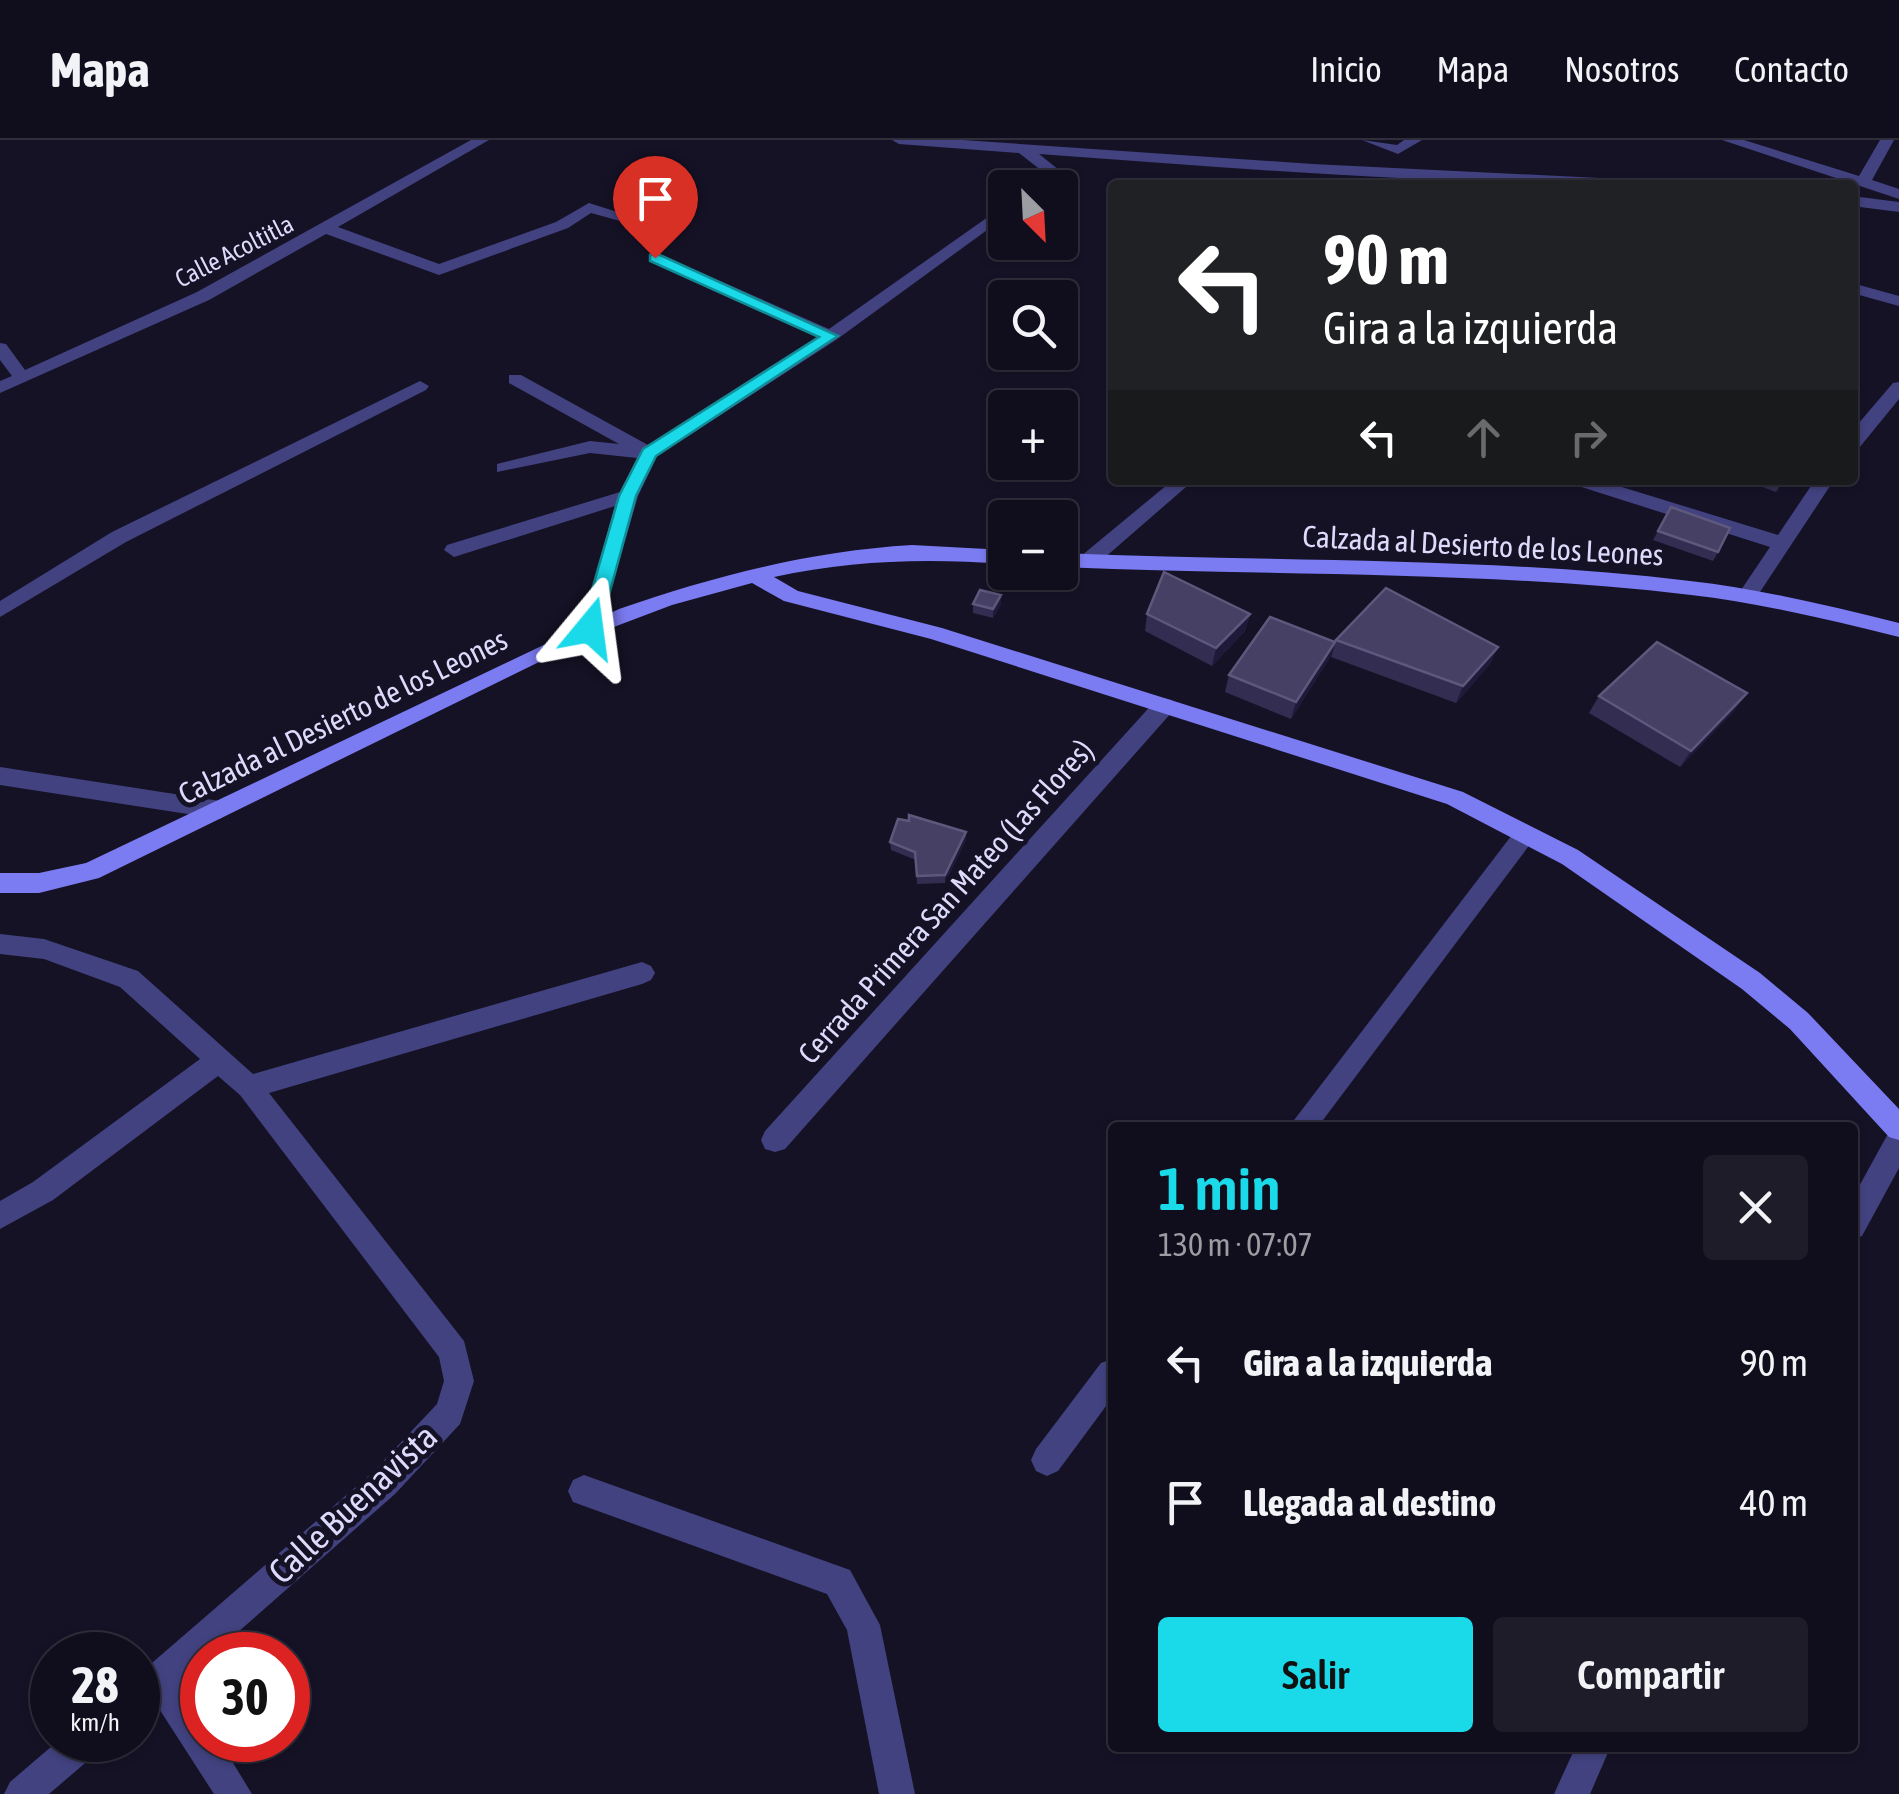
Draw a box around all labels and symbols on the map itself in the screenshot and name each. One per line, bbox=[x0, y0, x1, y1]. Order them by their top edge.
pin bbox=[613, 156, 698, 259]
north arrow bbox=[988, 170, 1078, 260]
street label: Calle Acoltitla bbox=[170, 209, 298, 293]
street label: Calzada al Desierto de los Leones bbox=[1302, 519, 1664, 571]
position arrow bbox=[538, 576, 642, 680]
street label: Calzada al Desierto de los Leones bbox=[173, 622, 512, 811]
street label: Cerrada Primera San Mateo (Las Flores) bbox=[791, 733, 1100, 1070]
street label: Calle Buenavista bbox=[260, 1415, 444, 1591]
speed limit sign: 30 bbox=[180, 1632, 310, 1762]

